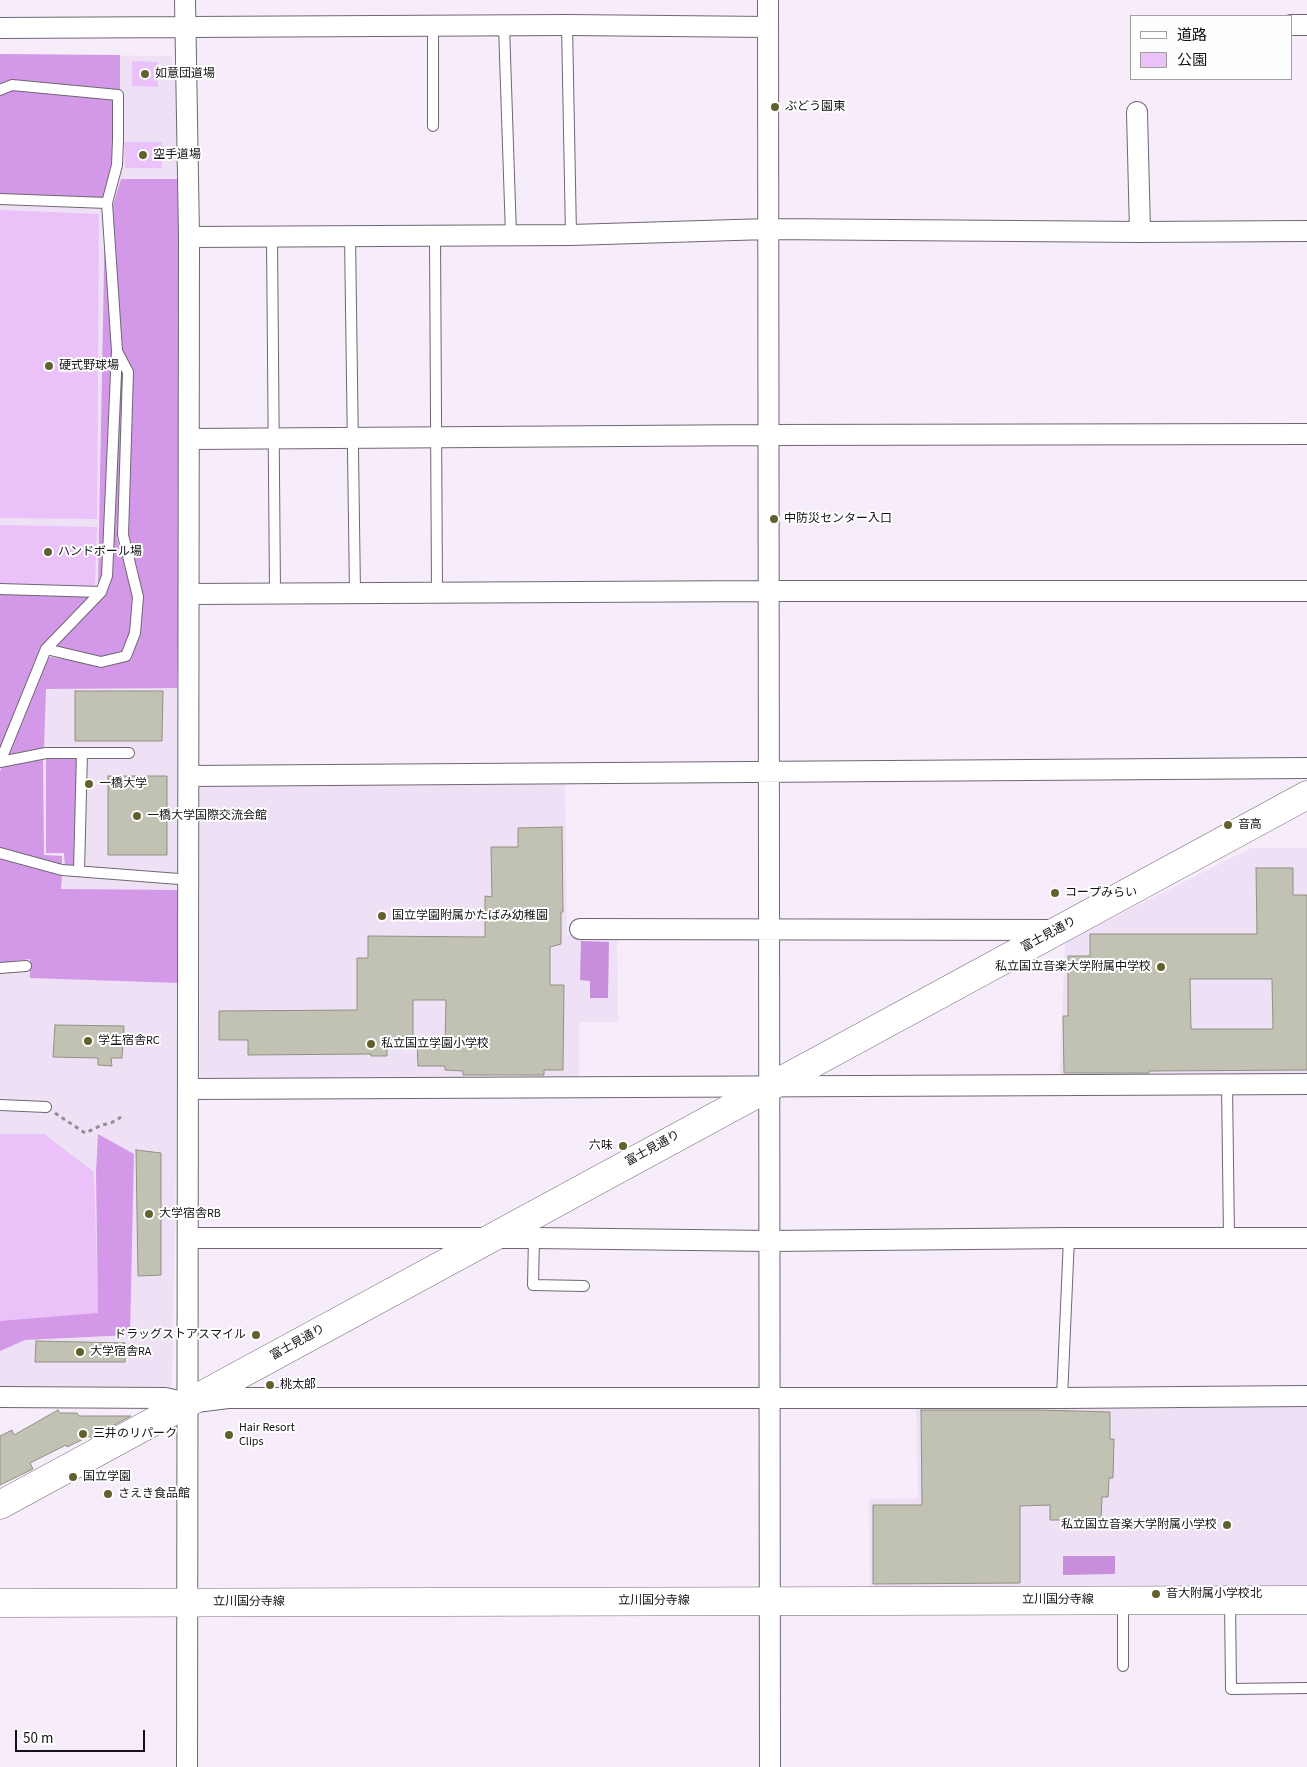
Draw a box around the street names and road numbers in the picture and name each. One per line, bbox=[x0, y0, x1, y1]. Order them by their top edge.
street label: 富士見通り bbox=[1019, 915, 1079, 955]
street label: 富士見通り bbox=[623, 1128, 683, 1170]
street label: 富士見通り bbox=[268, 1322, 328, 1364]
street label: 立川国分寺線 bbox=[1022, 1593, 1094, 1607]
street label: 立川国分寺線 bbox=[618, 1594, 690, 1608]
street label: 立川国分寺線 bbox=[213, 1595, 285, 1609]

